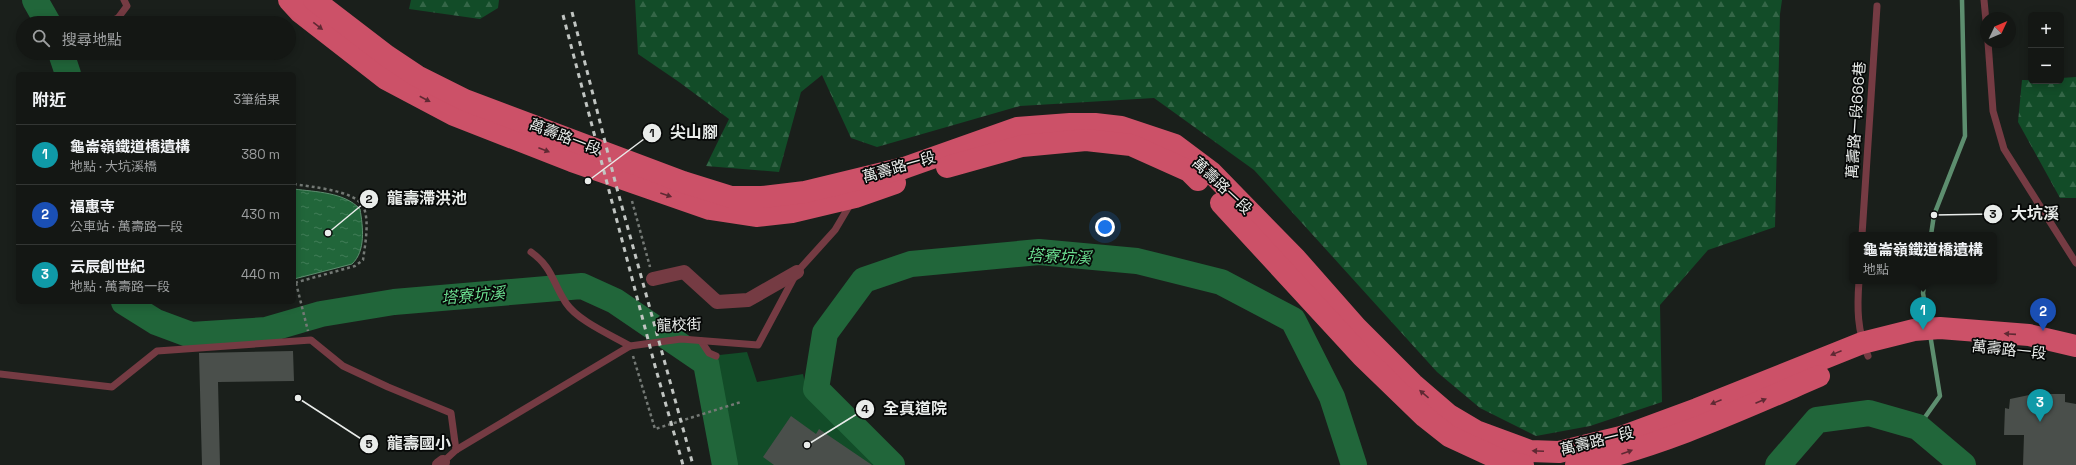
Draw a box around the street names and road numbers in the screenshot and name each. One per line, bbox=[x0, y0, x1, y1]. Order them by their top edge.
street label: 萬壽路一段666巷 bbox=[1842, 61, 1869, 179]
street label: 萬壽路一段 bbox=[527, 114, 604, 159]
street label: 萬壽路一段 bbox=[860, 147, 938, 186]
street label: 萬壽路一段 bbox=[1188, 153, 1256, 218]
street label: 龍校街 bbox=[656, 314, 702, 335]
street label: 萬壽路一段 bbox=[1971, 336, 2047, 363]
street label: 萬壽路一段 bbox=[1558, 422, 1636, 459]

